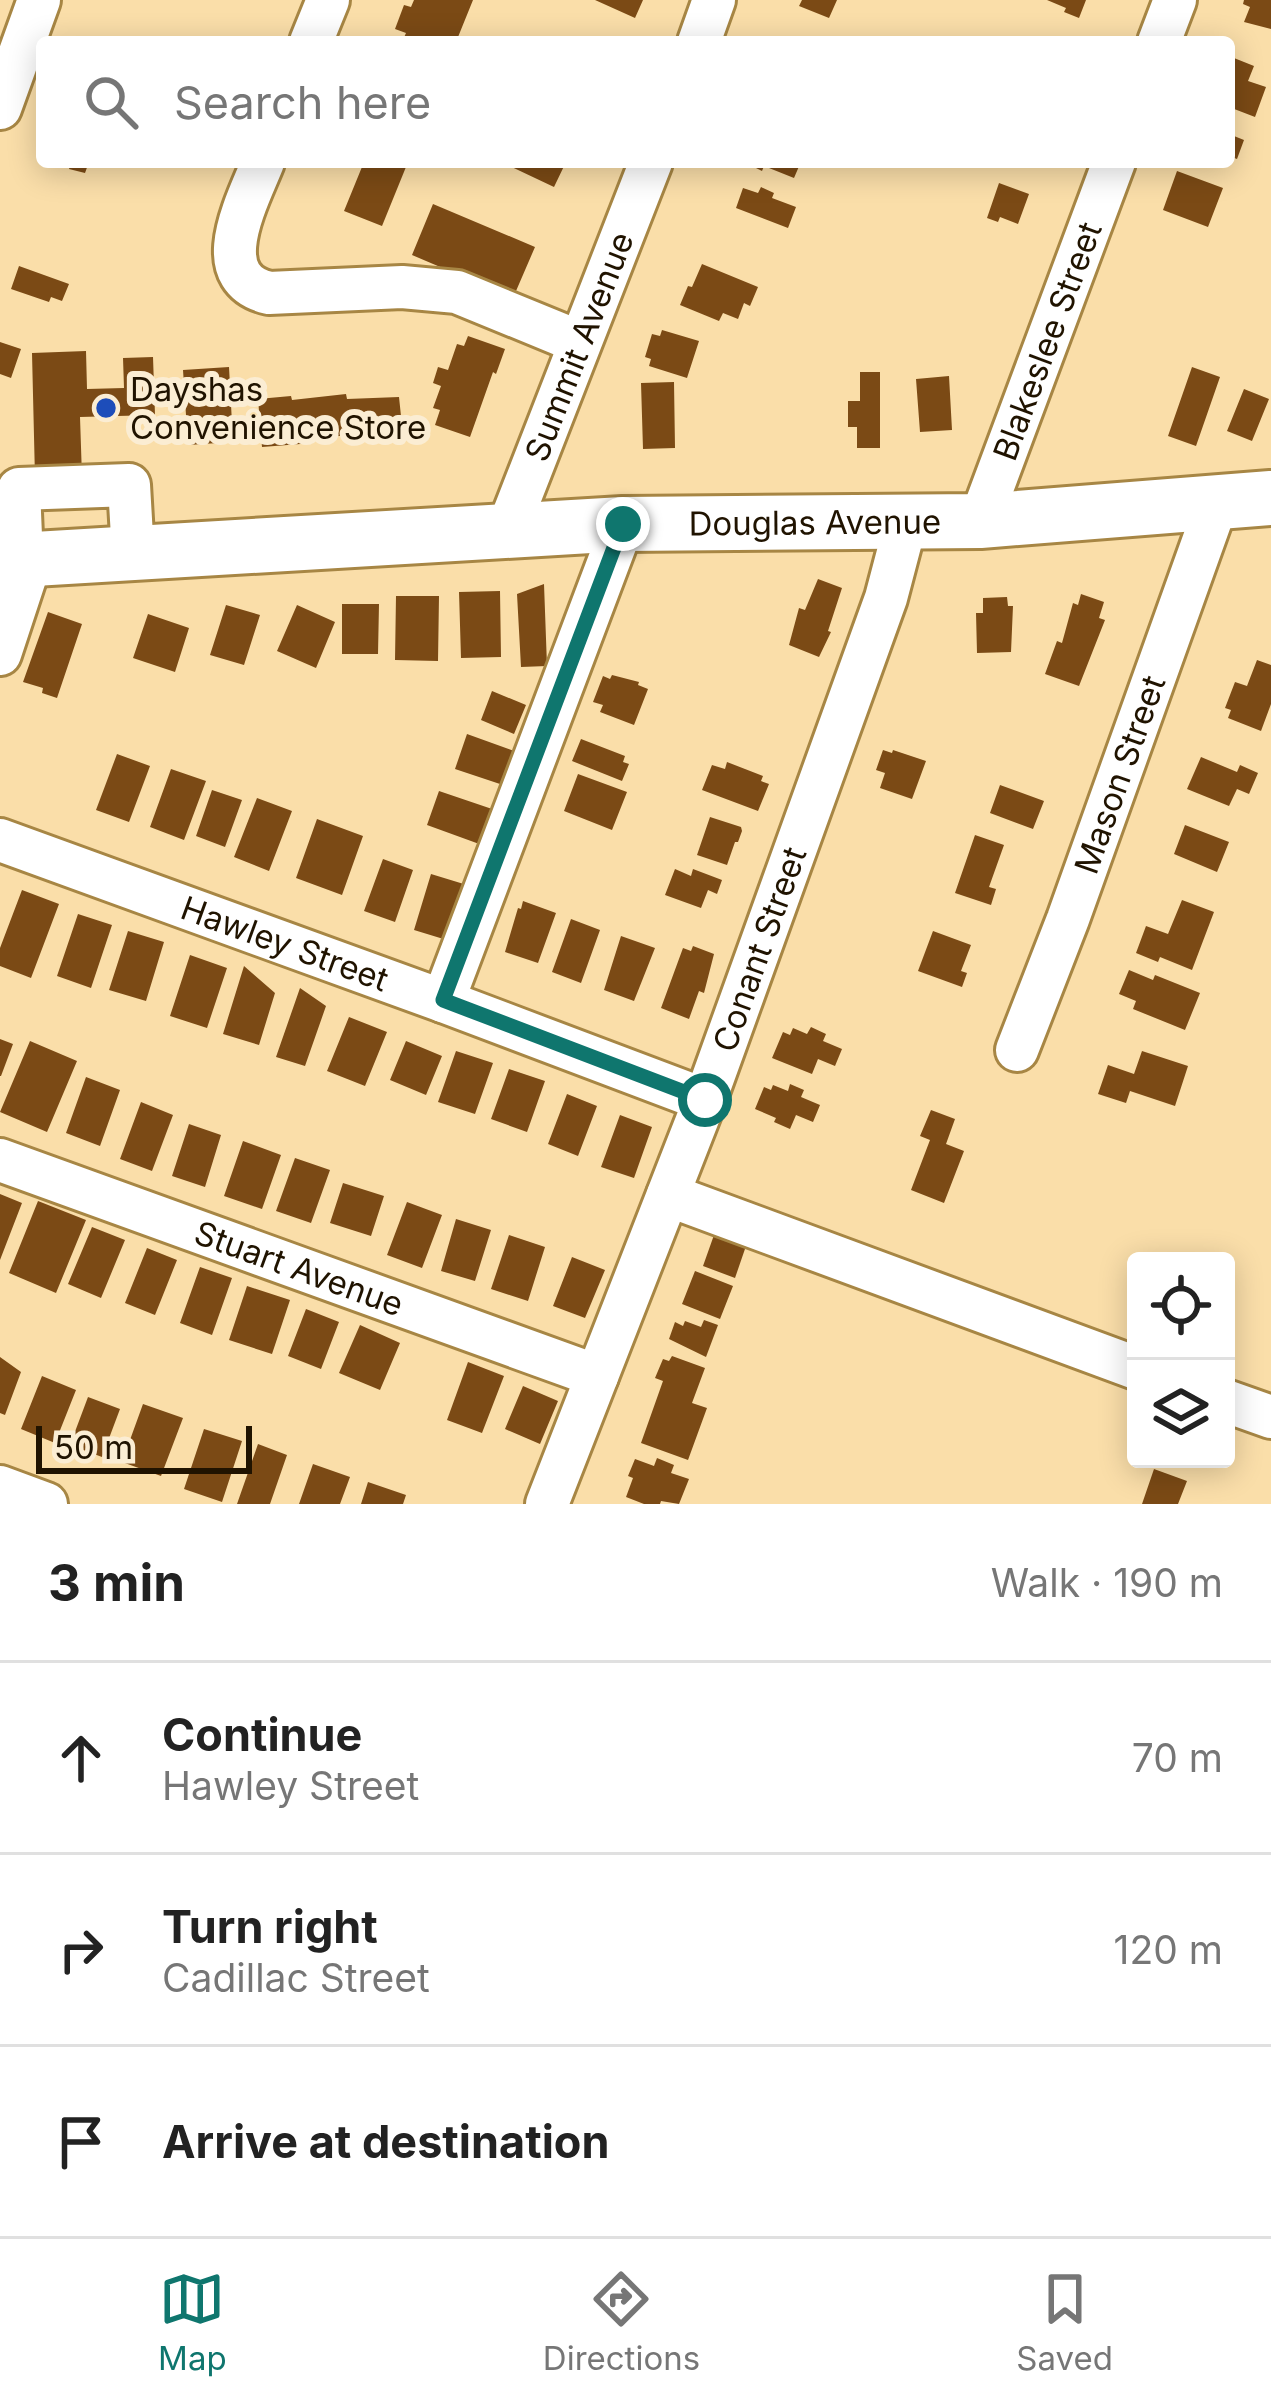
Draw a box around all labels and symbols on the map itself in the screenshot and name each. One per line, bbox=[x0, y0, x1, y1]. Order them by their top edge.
street label: Blakeslee Street bbox=[984, 216, 1110, 466]
street label: Summit Avenue bbox=[516, 226, 642, 467]
place label: Dayshas Convenience Store bbox=[130, 369, 426, 447]
marker: Dayshas Convenience Store bbox=[93, 395, 119, 421]
route end bbox=[596, 497, 650, 551]
street label: Douglas Avenue bbox=[688, 501, 941, 543]
street label: Mason Street bbox=[1066, 670, 1174, 879]
street label: Conant Street bbox=[704, 841, 815, 1057]
street label: Hawley Street bbox=[176, 888, 394, 1000]
route start bbox=[678, 1073, 732, 1127]
street label: Stuart Avenue bbox=[189, 1212, 409, 1324]
scale bar bbox=[36, 1420, 252, 1473]

